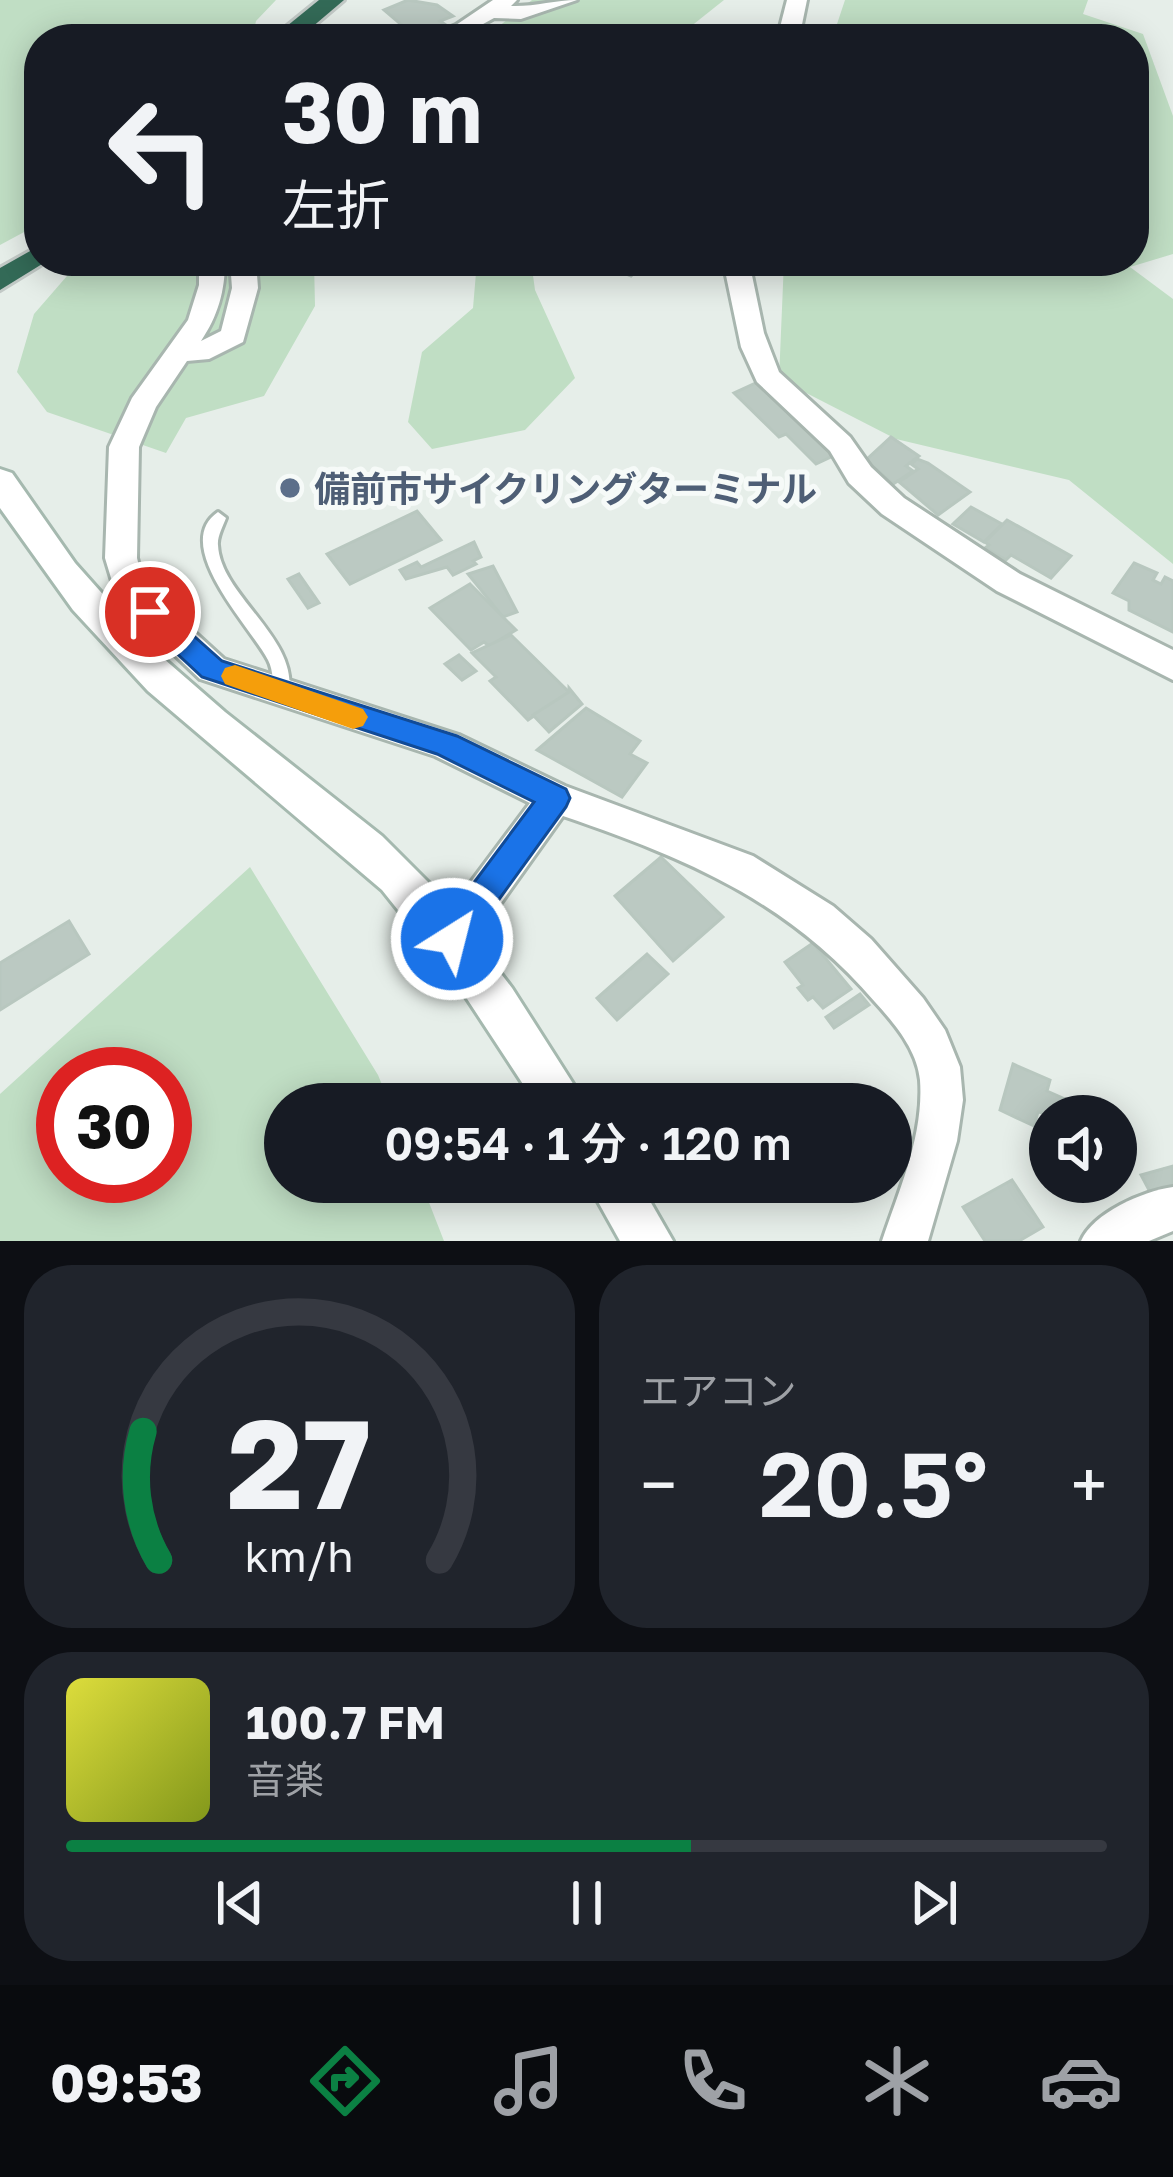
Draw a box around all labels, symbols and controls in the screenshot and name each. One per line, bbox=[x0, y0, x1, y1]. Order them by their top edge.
text: 30 m bbox=[282, 61, 482, 161]
icon: left bbox=[84, 72, 240, 228]
text: 左折 bbox=[282, 172, 390, 237]
place label: 備前市サイクリングターミナル bbox=[314, 467, 817, 510]
marker: 備前市サイクリングターミナル bbox=[277, 475, 303, 501]
pin bbox=[99, 561, 201, 663]
icon: arrive bbox=[117, 579, 183, 645]
position arrow bbox=[389, 876, 515, 1002]
speed limit sign: 30 bbox=[36, 1047, 192, 1203]
map controls bbox=[1029, 1095, 1137, 1203]
button: sound bbox=[1029, 1095, 1137, 1203]
text: 09:54 · 1 分 · 120 m bbox=[385, 1116, 791, 1170]
text: エアコン bbox=[641, 1367, 797, 1414]
text: 27 bbox=[227, 1387, 371, 1536]
text: 20.5° bbox=[760, 1429, 988, 1537]
text: − bbox=[641, 1444, 677, 1524]
text: + bbox=[1071, 1444, 1107, 1524]
text: km/h bbox=[245, 1529, 354, 1580]
text: 100.7 FM bbox=[246, 1695, 445, 1749]
text: 音楽 bbox=[246, 1756, 324, 1803]
icon: previous bbox=[207, 1870, 273, 1936]
icon: pause bbox=[554, 1870, 620, 1936]
icon: next bbox=[901, 1870, 967, 1936]
icon: directions bbox=[303, 2039, 387, 2123]
icon: music bbox=[487, 2039, 571, 2123]
icon: phone bbox=[671, 2039, 755, 2123]
icon: climate bbox=[855, 2039, 939, 2123]
icon: car bbox=[1039, 2039, 1123, 2123]
text: 09:53 bbox=[50, 2049, 203, 2114]

